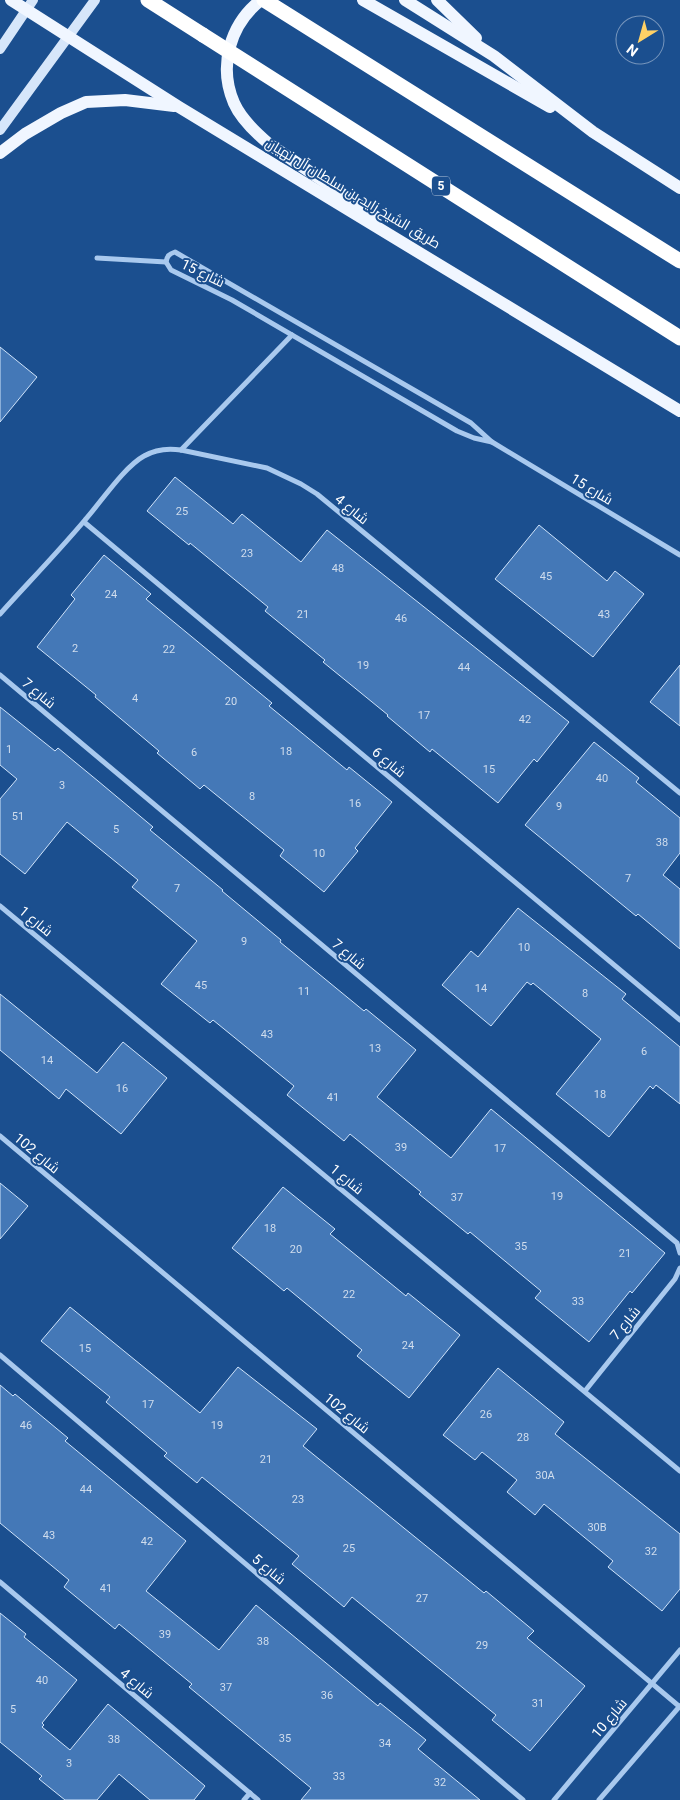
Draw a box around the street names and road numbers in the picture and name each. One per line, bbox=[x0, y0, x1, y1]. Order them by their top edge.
street label: طريق الشيخ زايد بن سلطان آل نهيان bbox=[262, 134, 443, 252]
road number: 5 bbox=[432, 177, 450, 196]
street label: شارع 15 bbox=[178, 256, 227, 291]
street label: شارع 15 bbox=[568, 470, 616, 509]
street label: شارع 4 bbox=[331, 491, 372, 528]
street label: شارع 7 bbox=[18, 675, 59, 712]
street label: شارع 6 bbox=[368, 744, 409, 781]
street label: شارع 1 bbox=[15, 903, 56, 940]
street label: شارع 7 bbox=[328, 936, 369, 973]
street label: شارع 102 bbox=[10, 1129, 63, 1177]
street label: شارع 1 bbox=[326, 1161, 367, 1198]
street label: شارع 7 bbox=[607, 1303, 644, 1344]
street label: شارع 102 bbox=[320, 1389, 373, 1437]
street label: شارع 5 bbox=[248, 1551, 289, 1588]
street label: شارع 4 bbox=[116, 1665, 157, 1702]
street label: شارع 10 bbox=[588, 1695, 631, 1742]

